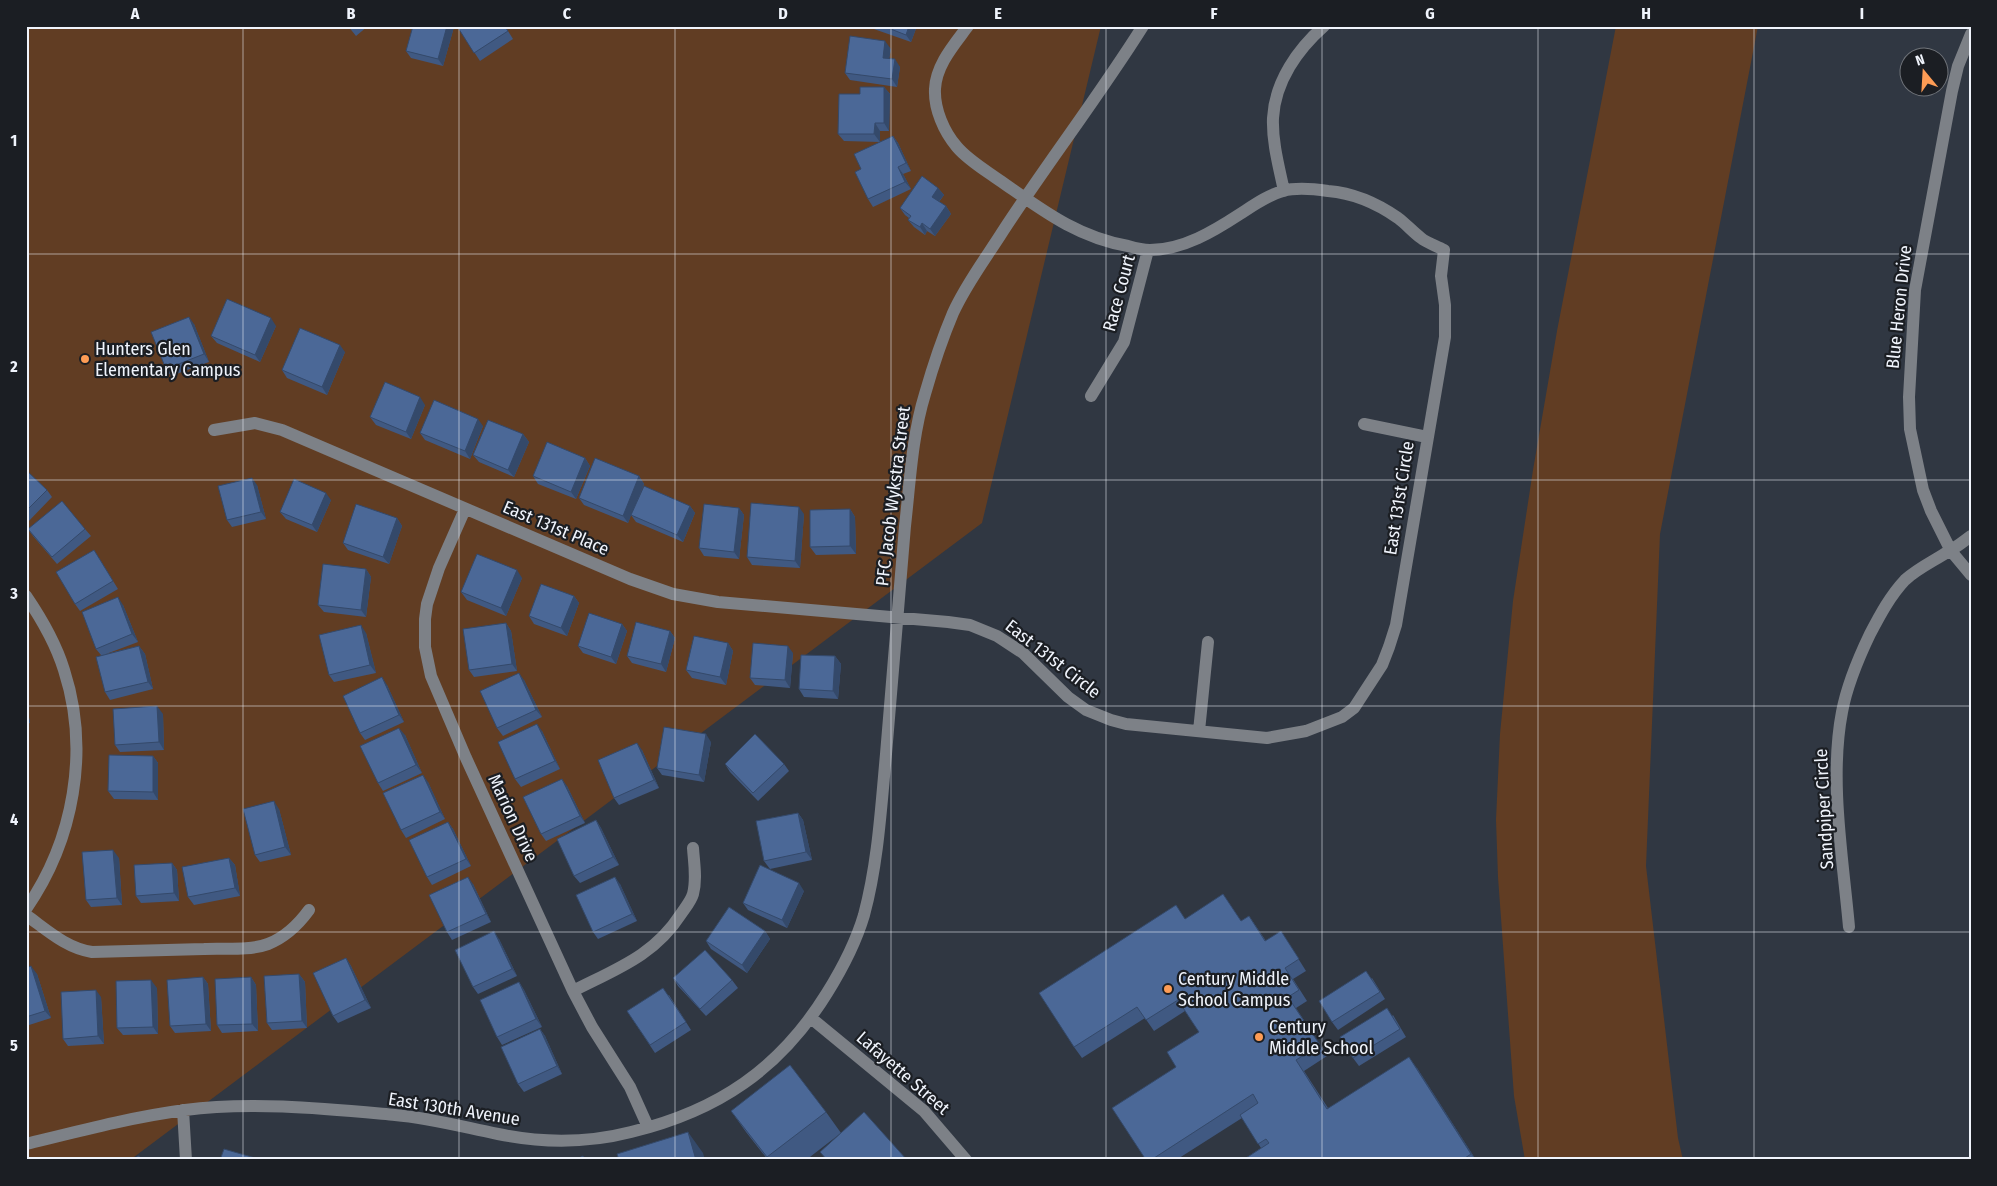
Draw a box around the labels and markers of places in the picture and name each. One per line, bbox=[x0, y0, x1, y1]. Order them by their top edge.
place label: Hunters Glen Elementary Campus bbox=[95, 338, 241, 381]
marker: Hunters Glen Elementary Campus bbox=[79, 353, 91, 365]
place label: Century Middle School Campus bbox=[1178, 968, 1291, 1011]
marker: Century Middle School Campus bbox=[1162, 983, 1174, 995]
place label: Century Middle School bbox=[1269, 1016, 1373, 1059]
marker: Century Middle School bbox=[1253, 1031, 1265, 1043]

